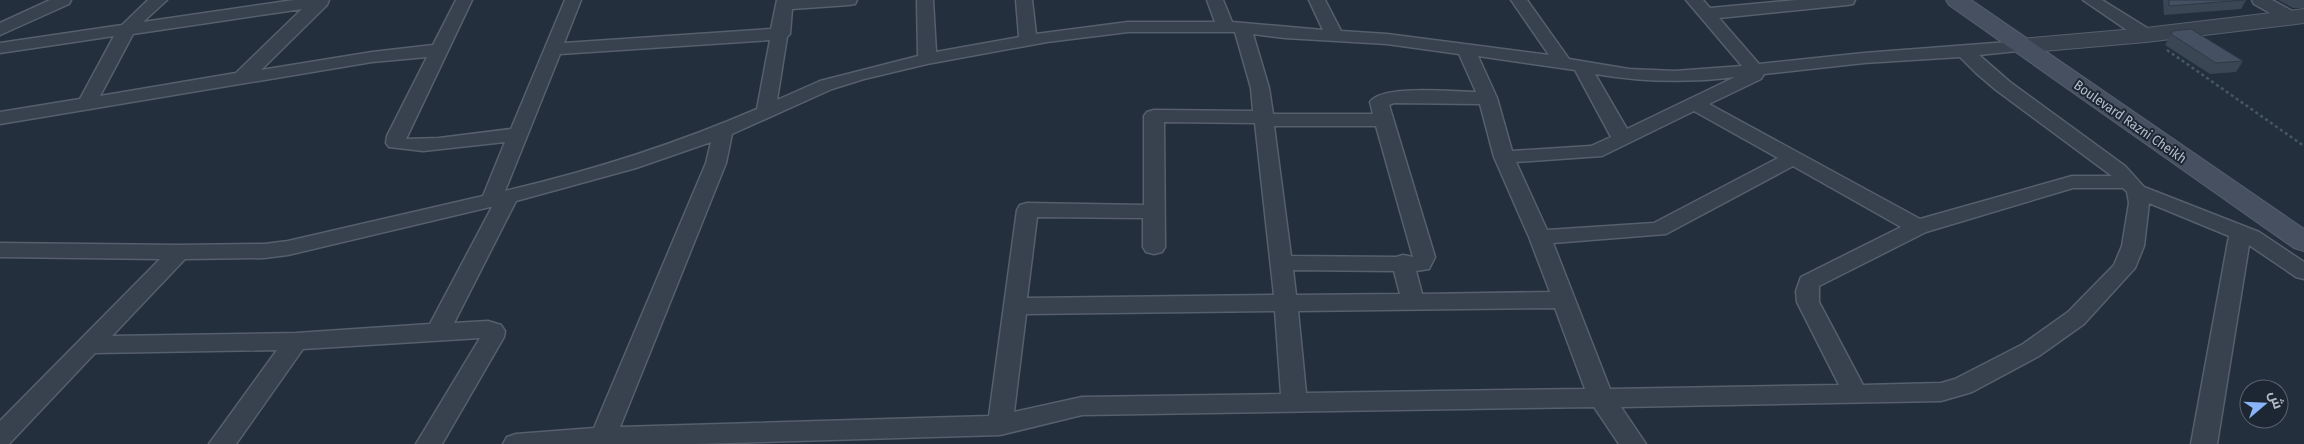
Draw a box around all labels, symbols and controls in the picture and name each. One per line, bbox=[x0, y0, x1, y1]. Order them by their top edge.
street label: Boulevard Razni Cheikh bbox=[2070, 77, 2190, 167]
north arrow bbox=[2239, 379, 2289, 429]
text: ش bbox=[2265, 389, 2287, 411]

